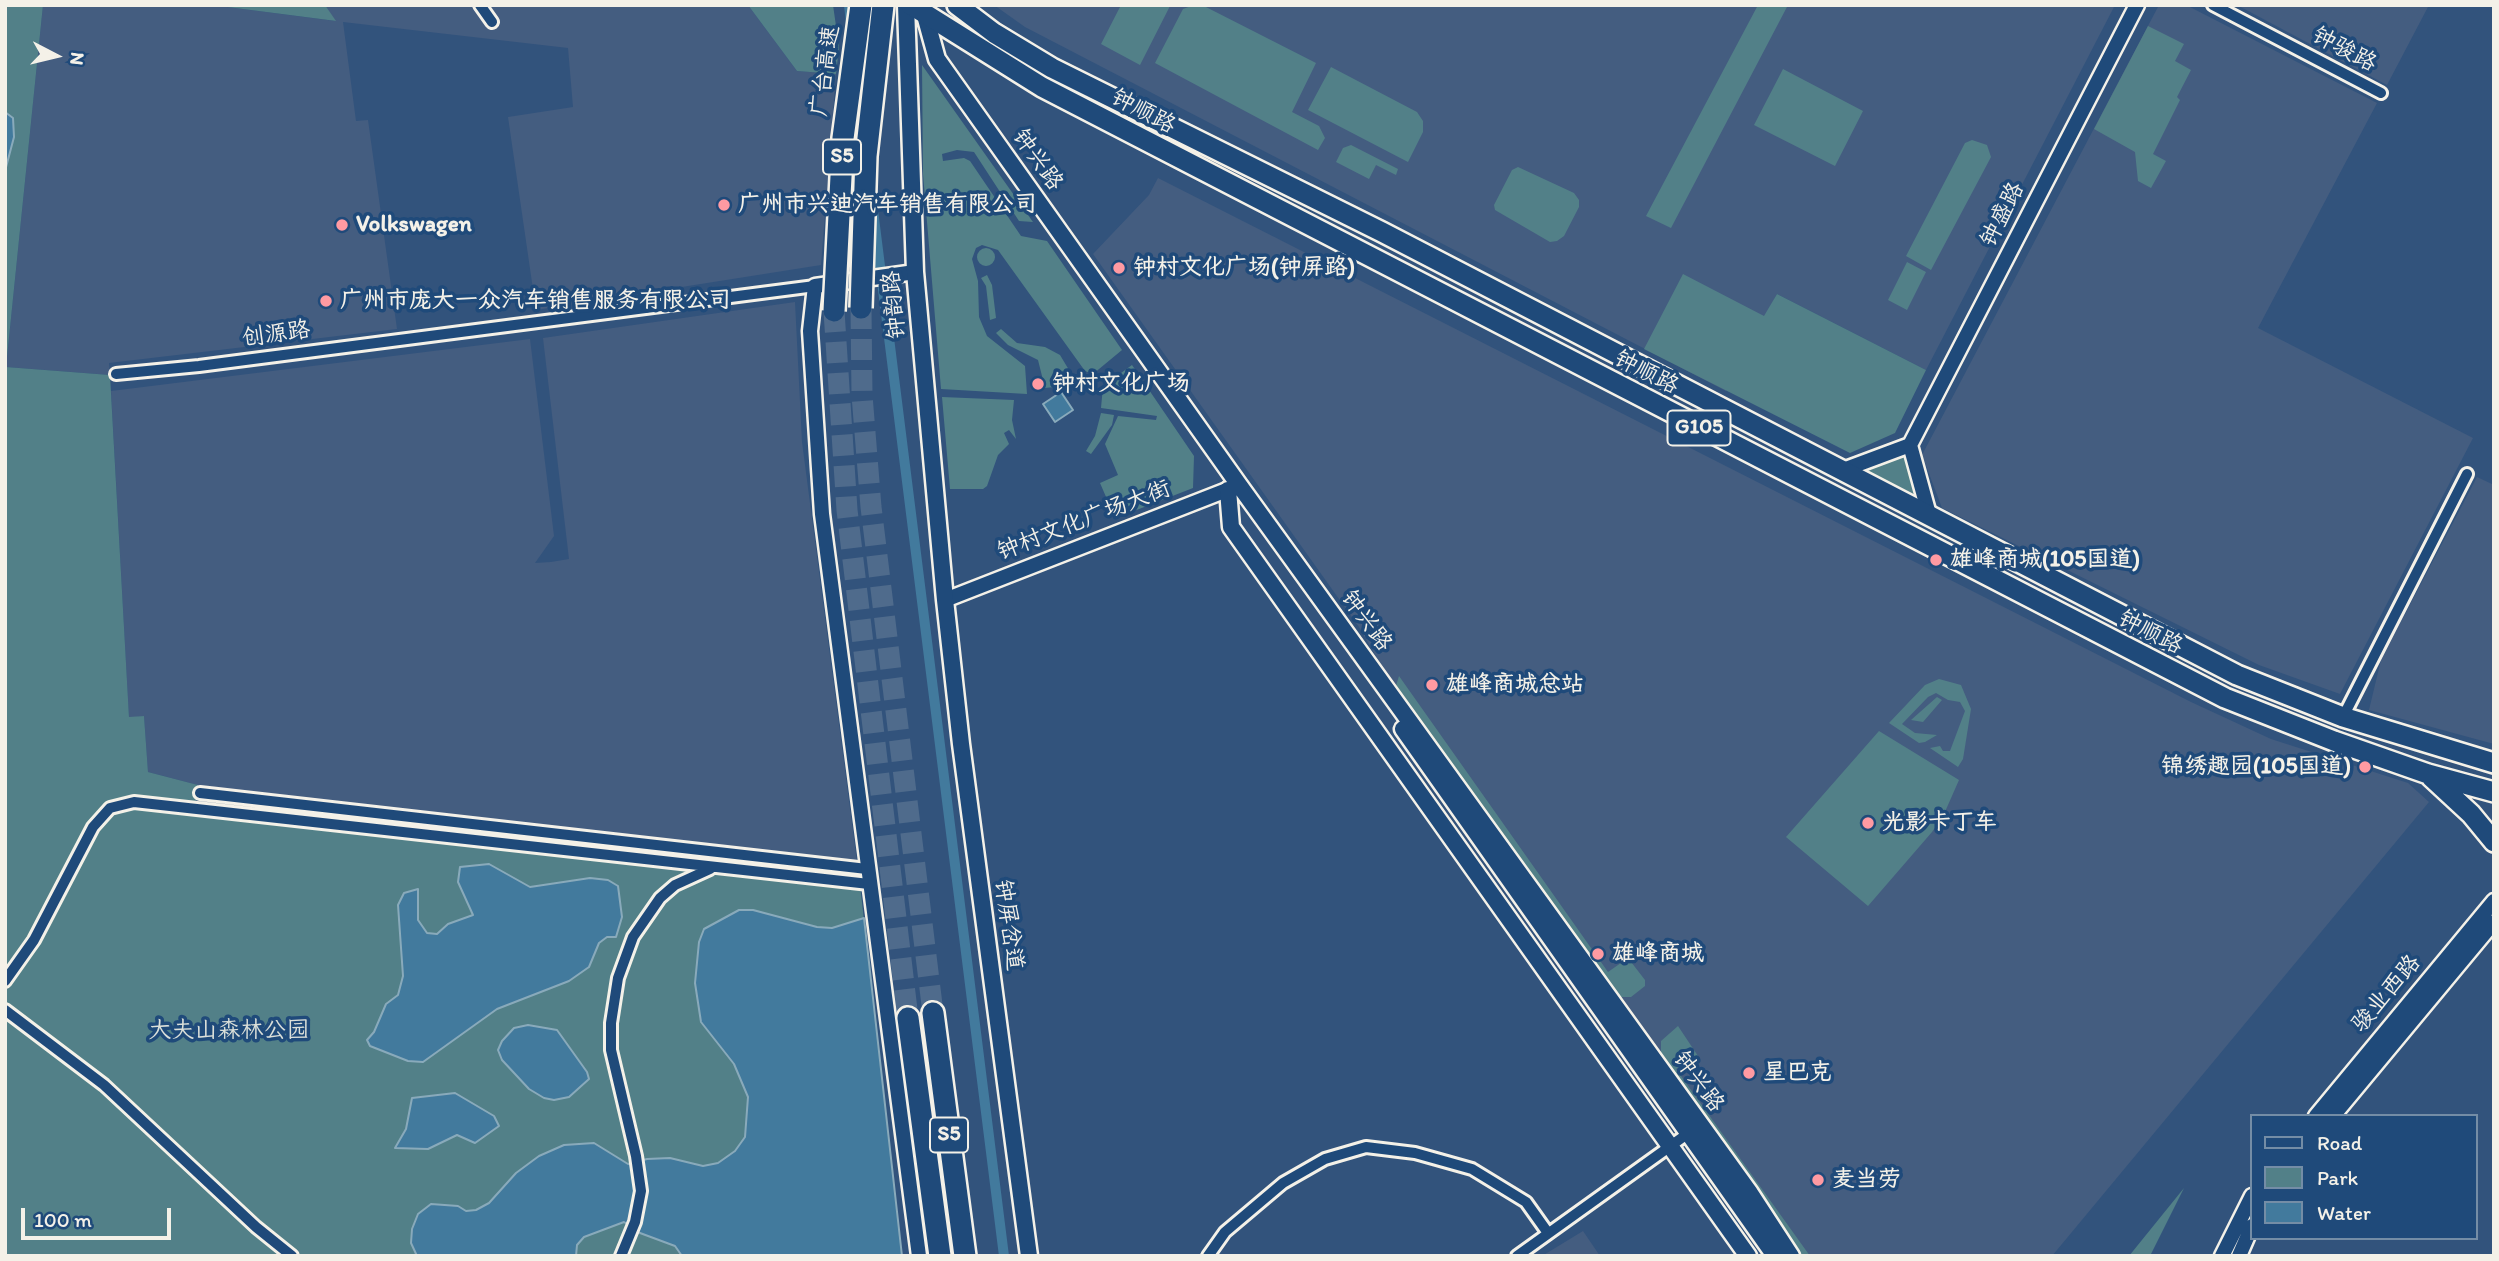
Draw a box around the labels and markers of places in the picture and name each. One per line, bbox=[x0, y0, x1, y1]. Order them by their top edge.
place label: 广州市兴迪汽车销售有限公司 bbox=[738, 191, 1037, 219]
marker: 广州市兴迪汽车销售有限公司 bbox=[716, 197, 732, 213]
place label: Volkswagen bbox=[356, 211, 472, 239]
marker: Volkswagen bbox=[334, 217, 350, 233]
place label: 钟村文化广场(钟屏路) bbox=[1133, 254, 1355, 282]
marker: 钟村文化广场(钟屏路) bbox=[1111, 260, 1127, 276]
place label: 广州市庞大一众汽车销售服务有限公司 bbox=[340, 287, 731, 315]
marker: 广州市庞大一众汽车销售服务有限公司 bbox=[318, 293, 334, 309]
place label: 钟村文化广场 bbox=[1052, 370, 1190, 398]
marker: 钟村文化广场 bbox=[1030, 376, 1046, 392]
place label: 雄峰商城(105国道) bbox=[1950, 546, 2140, 574]
marker: 雄峰商城(105国道) bbox=[1928, 552, 1944, 568]
place label: 雄峰商城总站 bbox=[1446, 671, 1584, 699]
marker: 雄峰商城总站 bbox=[1424, 677, 1440, 693]
place label: 锦绣趣园(105国道) bbox=[2161, 753, 2351, 781]
marker: 锦绣趣园(105国道) bbox=[2357, 759, 2373, 775]
place label: 光影卡丁车 bbox=[1882, 809, 1997, 837]
marker: 光影卡丁车 bbox=[1860, 815, 1876, 831]
place label: 雄峰商城 bbox=[1612, 940, 1704, 968]
marker: 雄峰商城 bbox=[1590, 946, 1606, 962]
place label: 星巴克 bbox=[1763, 1059, 1832, 1087]
marker: 星巴克 bbox=[1741, 1065, 1757, 1081]
place label: 麦当劳 bbox=[1832, 1166, 1901, 1194]
marker: 麦当劳 bbox=[1810, 1172, 1826, 1188]

